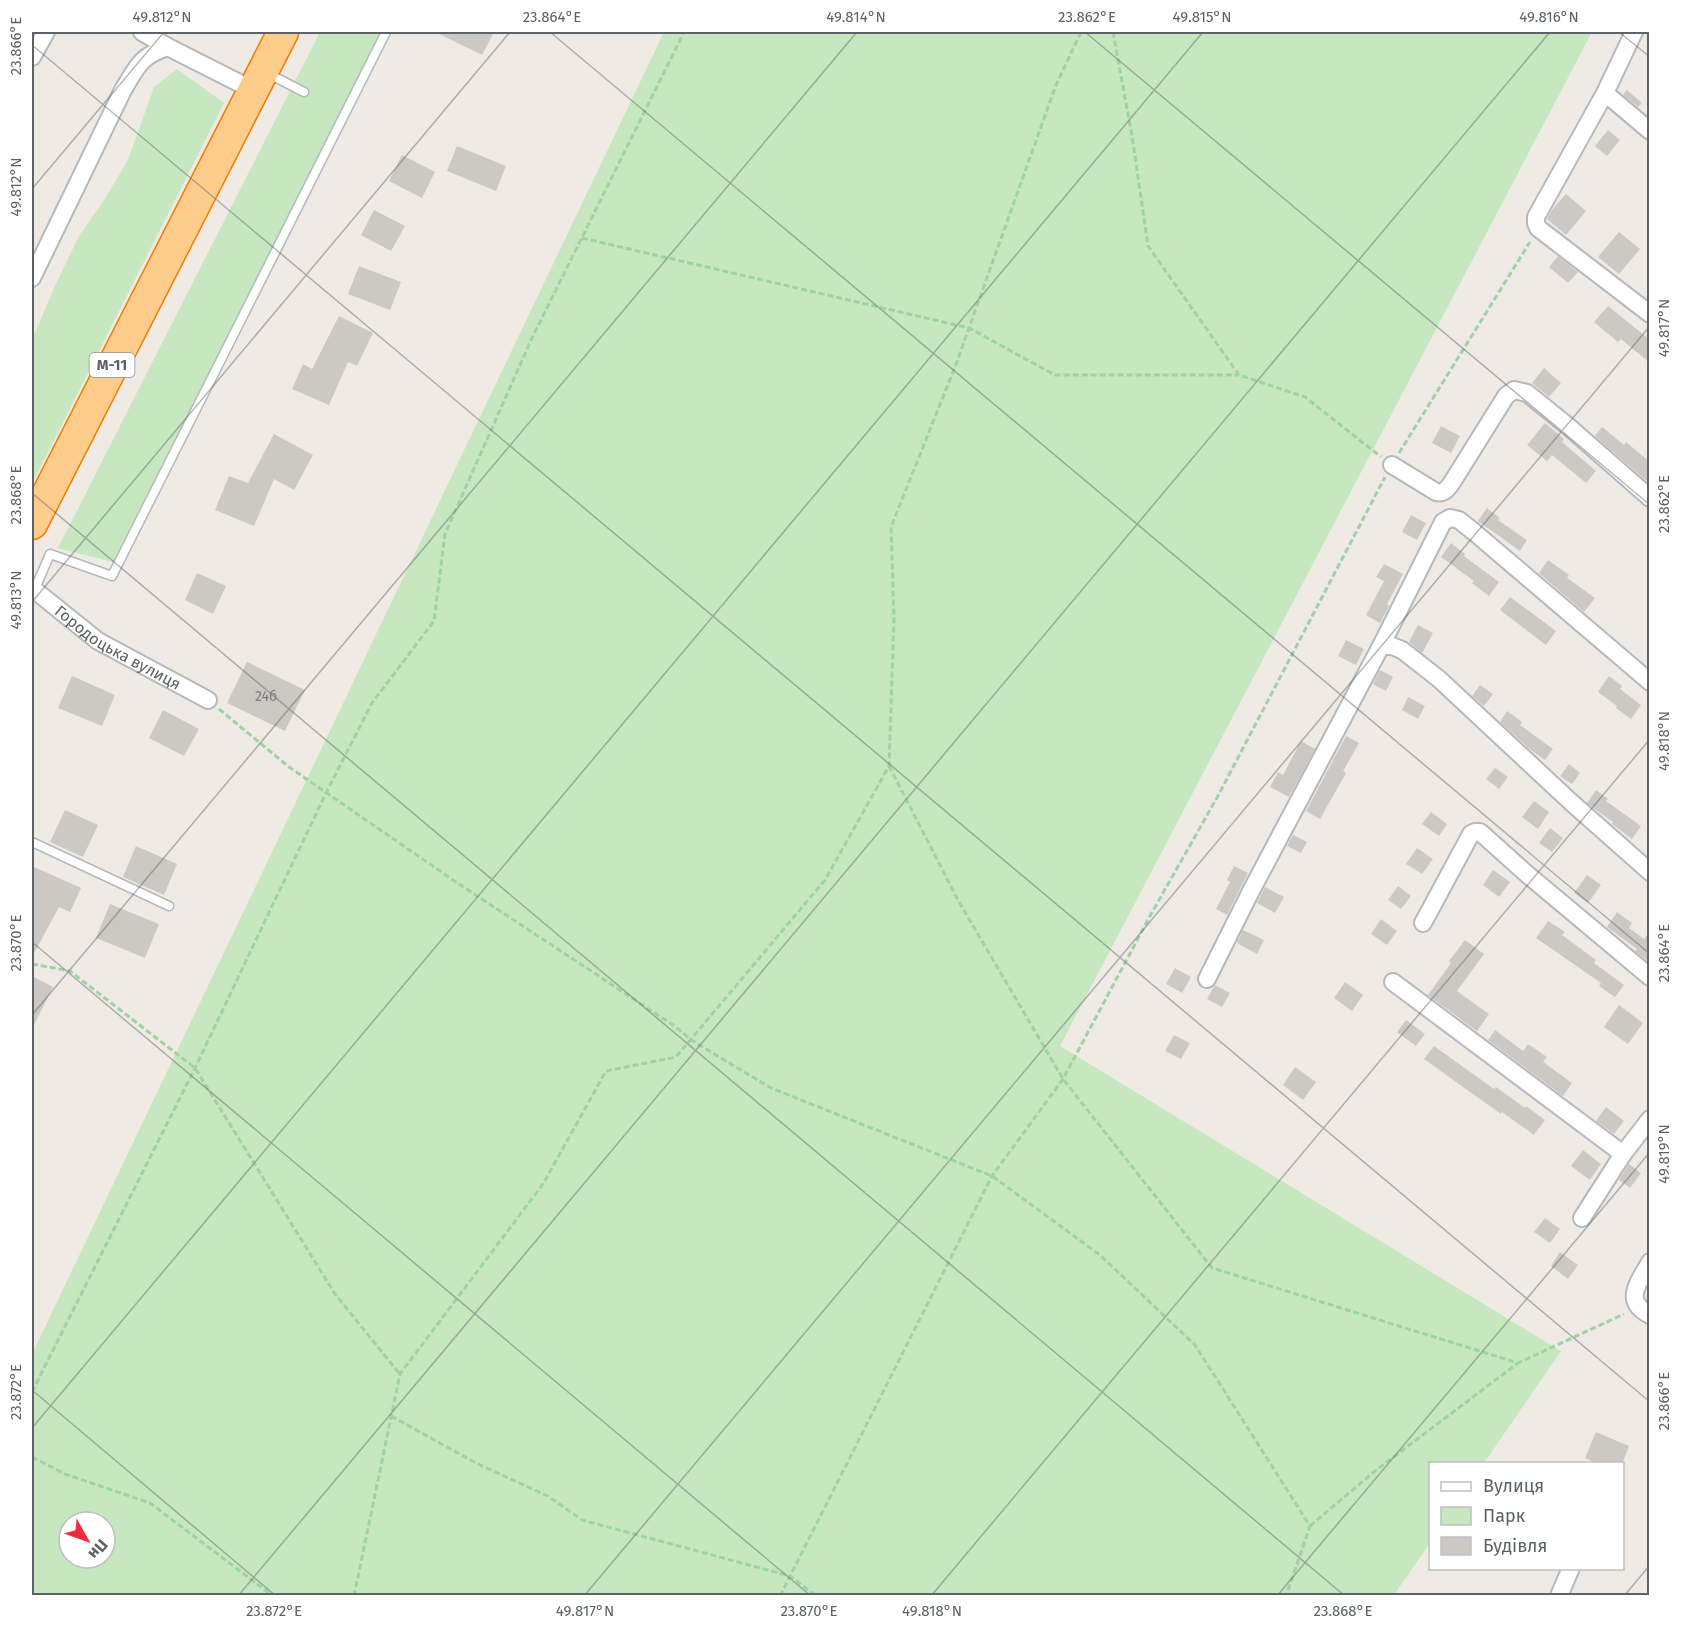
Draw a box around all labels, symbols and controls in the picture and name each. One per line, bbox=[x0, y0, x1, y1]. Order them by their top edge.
text: 49.812°N bbox=[133, 8, 191, 26]
text: 23.864°E bbox=[523, 8, 581, 26]
text: 49.814°N bbox=[826, 8, 886, 26]
text: 23.862°E bbox=[1058, 8, 1116, 26]
text: 49.815°N bbox=[1173, 8, 1231, 26]
text: 49.816°N bbox=[1519, 8, 1579, 26]
text: 23.866°E bbox=[7, 17, 25, 75]
text: 49.812°N bbox=[7, 158, 25, 216]
text: 49.817°N bbox=[1655, 299, 1673, 357]
road number: М-11 bbox=[90, 353, 134, 377]
text: 23.868°E bbox=[7, 466, 25, 524]
text: 23.862°E bbox=[1655, 475, 1673, 533]
text: 49.813°N bbox=[7, 570, 25, 630]
street label: Городоцька вулиця bbox=[51, 601, 184, 694]
house number: 24б bbox=[255, 688, 277, 705]
text: 49.818°N bbox=[1655, 711, 1673, 771]
text: 23.870°E bbox=[7, 914, 25, 972]
text: 23.864°E bbox=[1655, 924, 1673, 982]
text: 49.819°N bbox=[1655, 1124, 1673, 1184]
text: 23.872°E bbox=[7, 1364, 25, 1420]
text: 23.866°E bbox=[1655, 1372, 1673, 1430]
legend bbox=[1429, 1462, 1624, 1570]
text: Вулиця bbox=[1483, 1475, 1544, 1497]
text: Парк bbox=[1483, 1505, 1526, 1527]
north arrow bbox=[57, 1510, 117, 1570]
text: Будівля bbox=[1483, 1535, 1547, 1557]
text: Пн bbox=[84, 1536, 112, 1563]
text: 23.872°E bbox=[246, 1602, 302, 1620]
text: 49.817°N bbox=[556, 1602, 614, 1620]
text: 23.870°E bbox=[780, 1602, 838, 1620]
text: 49.818°N bbox=[902, 1602, 962, 1620]
text: 23.868°E bbox=[1314, 1602, 1372, 1620]

